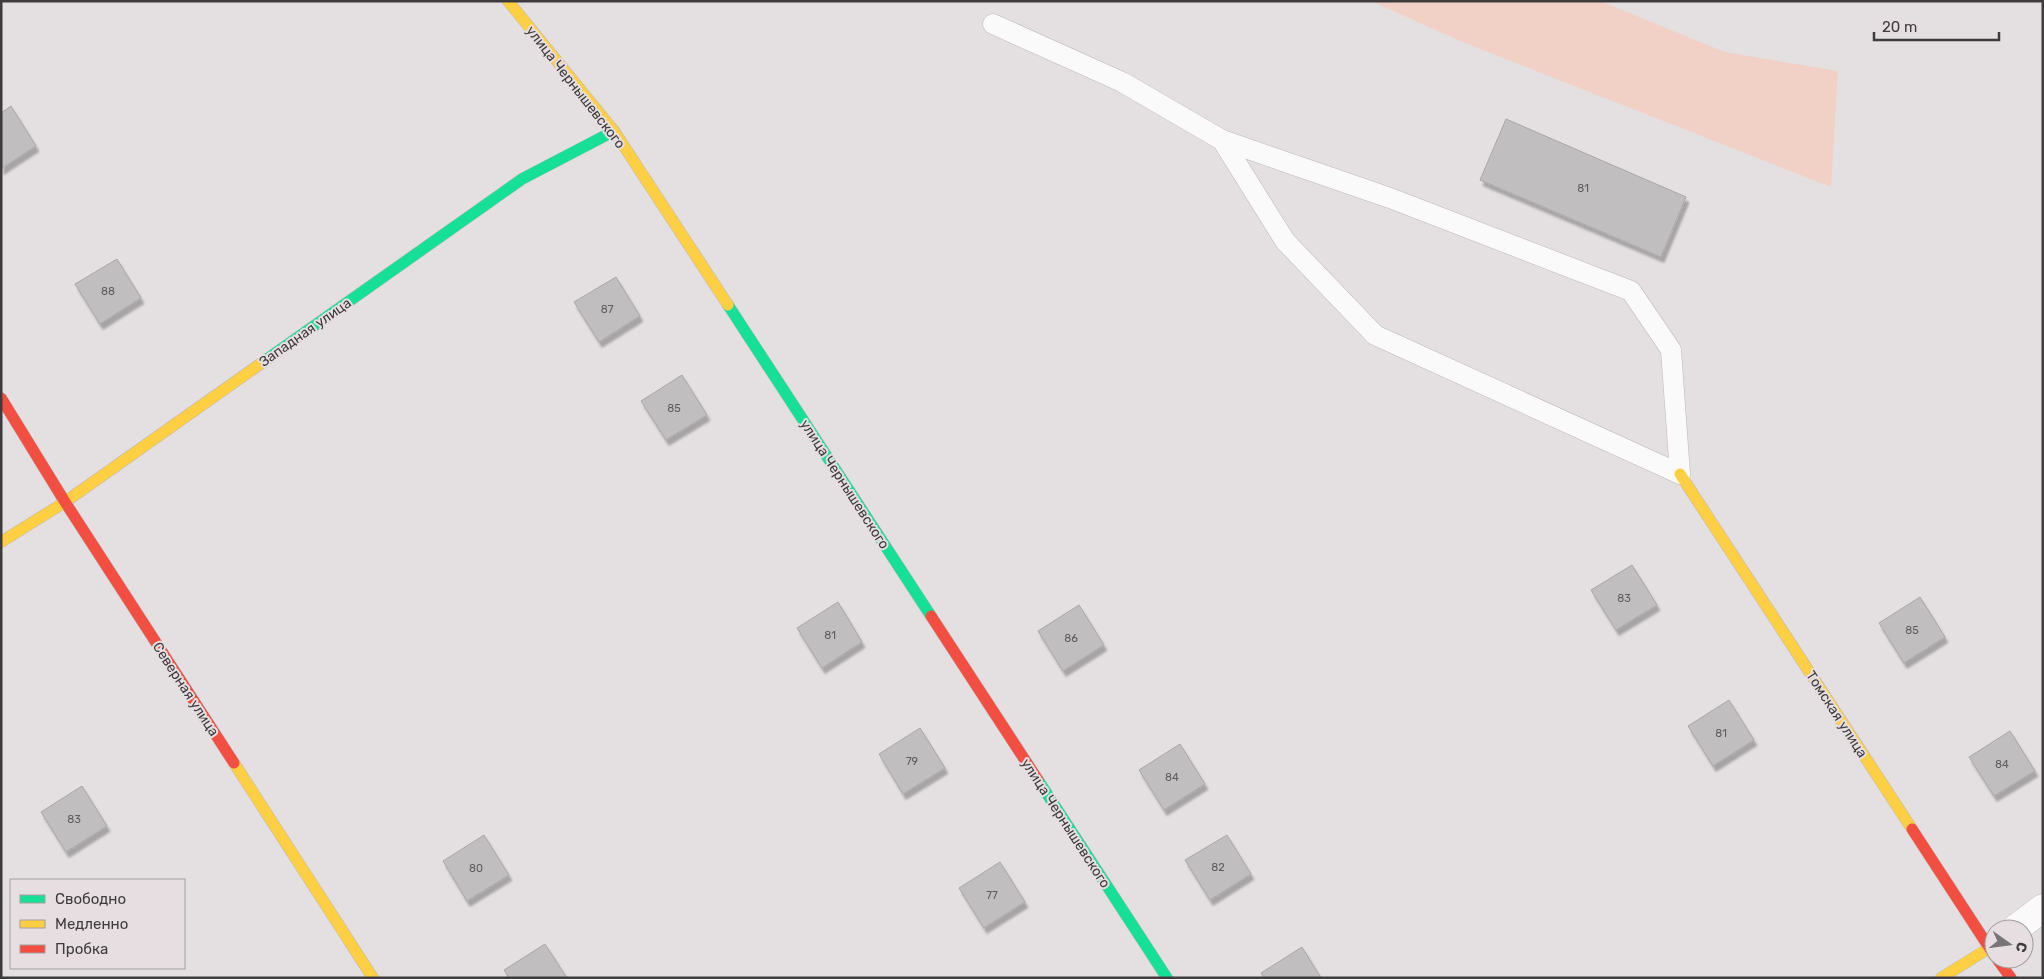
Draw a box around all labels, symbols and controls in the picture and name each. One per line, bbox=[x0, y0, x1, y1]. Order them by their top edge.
scale bar bbox=[1874, 10, 1999, 42]
text: 20 m bbox=[1882, 18, 1917, 36]
street label: улица Чернышевского bbox=[522, 23, 629, 152]
house number: 81 bbox=[1577, 182, 1589, 195]
house number: 88 bbox=[101, 285, 115, 298]
street label: Западная улица bbox=[256, 294, 355, 370]
house number: 87 bbox=[601, 303, 614, 316]
house number: 85 bbox=[667, 402, 681, 415]
street label: улица Чернышевского bbox=[796, 416, 893, 552]
house number: 83 bbox=[1617, 592, 1631, 605]
house number: 85 bbox=[1905, 624, 1919, 637]
house number: 81 bbox=[824, 629, 836, 642]
house number: 86 bbox=[1064, 632, 1078, 645]
street label: Северная улица bbox=[149, 639, 222, 740]
street label: Томская улица bbox=[1802, 668, 1871, 761]
house number: 81 bbox=[1715, 727, 1727, 740]
house number: 79 bbox=[906, 755, 918, 768]
street label: улица Чернышевского bbox=[1017, 755, 1114, 891]
house number: 84 bbox=[1995, 758, 2009, 771]
house number: 84 bbox=[1165, 771, 1179, 784]
house number: 83 bbox=[67, 813, 81, 826]
house number: 82 bbox=[1211, 861, 1225, 874]
house number: 80 bbox=[469, 862, 483, 875]
legend bbox=[10, 879, 185, 969]
house number: 77 bbox=[986, 889, 998, 902]
text: Свободно bbox=[55, 890, 126, 908]
text: Медленно bbox=[55, 915, 128, 933]
north arrow bbox=[1984, 919, 2034, 969]
text: Пробка bbox=[55, 940, 108, 958]
text: С bbox=[2012, 940, 2031, 954]

